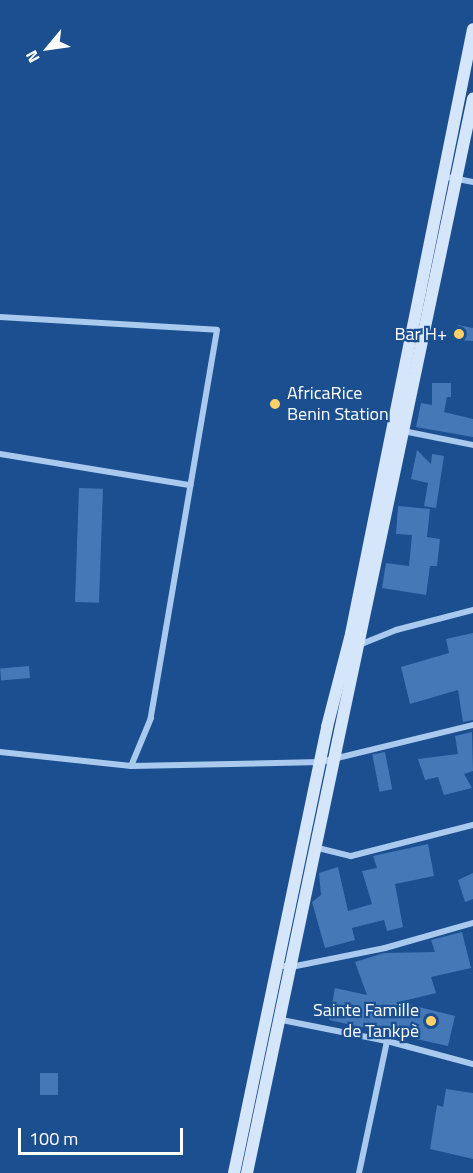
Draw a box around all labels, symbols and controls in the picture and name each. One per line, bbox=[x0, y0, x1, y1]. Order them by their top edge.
north arrow bbox=[18, 18, 78, 78]
text: N bbox=[19, 46, 45, 67]
place label: Bar H+ bbox=[394, 323, 447, 345]
marker: Bar H+ bbox=[452, 327, 466, 341]
place label: AfricaRice Benin Station bbox=[287, 383, 389, 426]
marker: AfricaRice Benin Station bbox=[268, 397, 282, 411]
place label: Sainte Famille de Tankpè bbox=[313, 1000, 419, 1042]
marker: Sainte Famille de Tankpè bbox=[424, 1014, 438, 1028]
scale bar bbox=[21, 1116, 186, 1154]
text: 100 m bbox=[29, 1125, 78, 1152]

